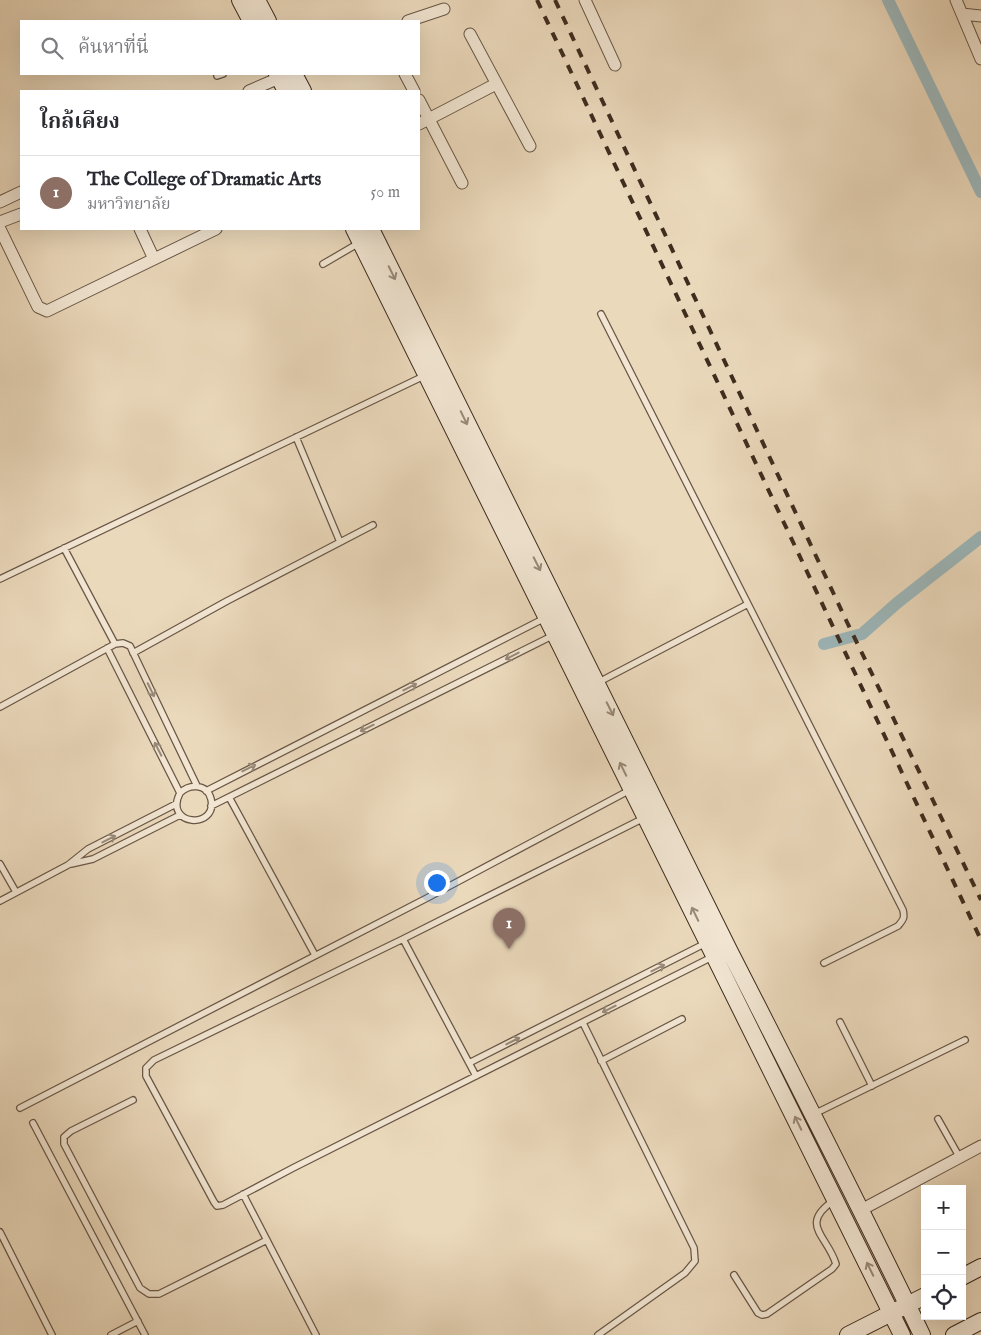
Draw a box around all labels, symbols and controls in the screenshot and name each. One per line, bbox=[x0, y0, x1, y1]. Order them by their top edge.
search box bbox=[20, 20, 420, 75]
icon: search bbox=[38, 34, 66, 62]
text: ค้นหาที่นี่ bbox=[78, 36, 149, 60]
text: ใกล้เคียง bbox=[40, 109, 120, 136]
text: The College of Dramatic Arts bbox=[87, 168, 321, 192]
text: 1 bbox=[53, 183, 59, 203]
text: 50 m bbox=[371, 183, 400, 203]
text: มหาวิทยาลัย bbox=[87, 195, 171, 215]
one-way arrow bbox=[387, 265, 397, 280]
one-way arrow bbox=[459, 411, 469, 426]
one-way arrow bbox=[533, 556, 542, 571]
one-way arrow bbox=[505, 651, 520, 661]
one-way arrow bbox=[402, 682, 417, 692]
one-way arrow bbox=[146, 683, 156, 698]
one-way arrow bbox=[605, 701, 615, 716]
one-way arrow bbox=[360, 724, 375, 734]
one-way arrow bbox=[153, 742, 162, 757]
one-way arrow bbox=[618, 762, 627, 777]
one-way arrow bbox=[241, 763, 256, 772]
one-way arrow bbox=[101, 834, 116, 844]
your location bbox=[424, 870, 450, 896]
one-way arrow bbox=[690, 907, 699, 922]
pin: 1 bbox=[493, 908, 525, 949]
one-way arrow bbox=[650, 963, 665, 972]
one-way arrow bbox=[602, 1004, 617, 1014]
one-way arrow bbox=[505, 1036, 520, 1046]
one-way arrow bbox=[793, 1115, 803, 1130]
map controls bbox=[921, 1185, 966, 1320]
button: + bbox=[921, 1185, 966, 1230]
button: − bbox=[921, 1230, 966, 1275]
one-way arrow bbox=[864, 1261, 874, 1276]
button: locate bbox=[921, 1275, 966, 1320]

